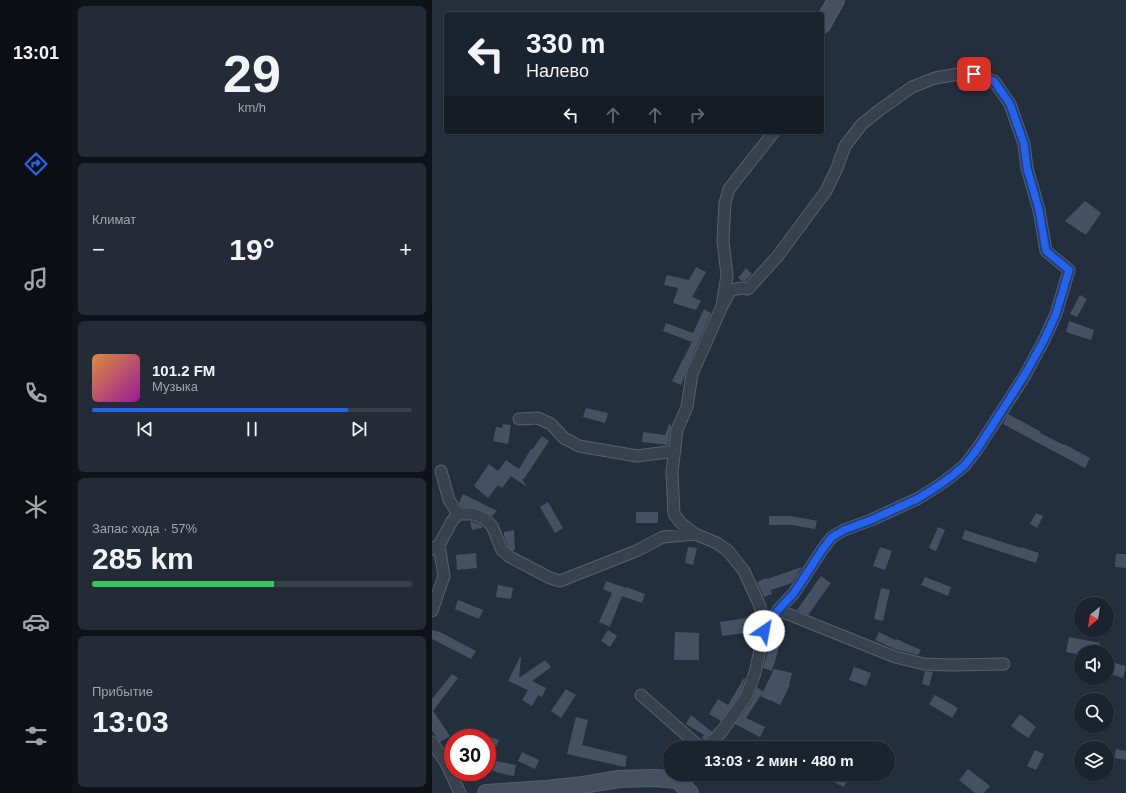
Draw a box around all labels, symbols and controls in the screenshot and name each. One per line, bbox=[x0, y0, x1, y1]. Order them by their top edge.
icon: left bbox=[460, 28, 512, 80]
text: 330 m bbox=[526, 28, 605, 59]
text: 13:01 bbox=[13, 43, 59, 63]
text: 29 bbox=[223, 45, 281, 103]
pin bbox=[957, 57, 991, 91]
text: Налево bbox=[526, 61, 589, 81]
icon: arrive bbox=[963, 63, 985, 85]
text: km/h bbox=[238, 100, 266, 115]
icon: left bbox=[560, 104, 582, 126]
icon: ahead bbox=[602, 104, 624, 126]
icon: ahead bbox=[644, 104, 666, 126]
icon: right bbox=[686, 104, 708, 126]
icon: directions bbox=[22, 150, 50, 178]
text: Климат bbox=[92, 212, 136, 227]
text: 19° bbox=[229, 233, 275, 266]
text: − bbox=[92, 237, 105, 262]
text: + bbox=[399, 237, 412, 262]
icon: music bbox=[22, 265, 50, 293]
text: 101.2 FM bbox=[152, 362, 215, 379]
icon: phone bbox=[22, 379, 50, 407]
text: Музыка bbox=[152, 379, 198, 394]
icon: previous bbox=[134, 418, 156, 440]
icon: pause bbox=[241, 418, 263, 440]
icon: next bbox=[348, 418, 370, 440]
icon: climate bbox=[22, 493, 50, 521]
text: Запас хода · 57% bbox=[92, 521, 197, 536]
text: 285 km bbox=[92, 542, 194, 575]
north arrow bbox=[1074, 597, 1114, 637]
map controls bbox=[1074, 597, 1114, 781]
icon: car bbox=[22, 608, 50, 636]
position arrow bbox=[743, 610, 785, 652]
button: sound bbox=[1074, 645, 1114, 685]
text: Прибытие bbox=[92, 684, 153, 699]
button: search bbox=[1074, 693, 1114, 733]
text: 13:03 bbox=[92, 705, 169, 738]
icon: filters bbox=[22, 722, 50, 750]
speed limit sign: 30 bbox=[444, 729, 496, 781]
button: layers bbox=[1074, 741, 1114, 781]
text: 13:03 · 2 мин · 480 m bbox=[704, 752, 854, 769]

